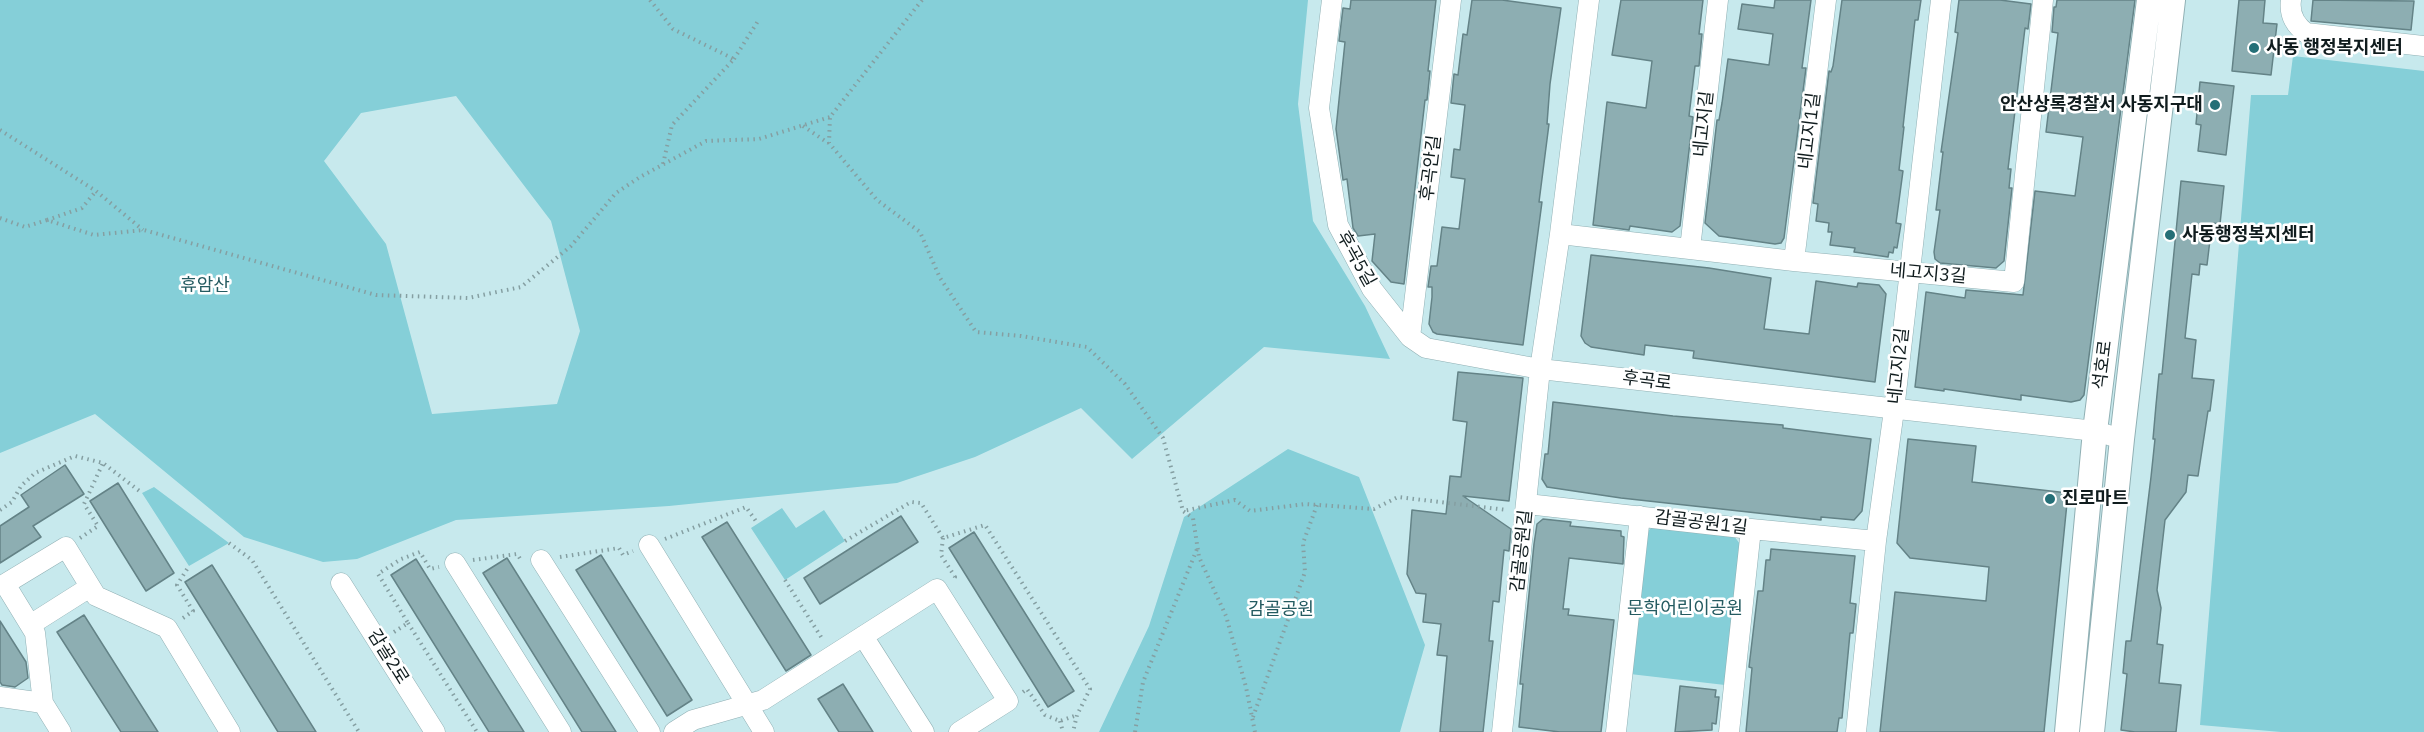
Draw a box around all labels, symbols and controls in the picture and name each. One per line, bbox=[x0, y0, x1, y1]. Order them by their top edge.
place label: 사동 행정복지센터 bbox=[2266, 37, 2403, 59]
marker: 사동 행정복지센터 bbox=[2247, 41, 2261, 55]
street label: 네고지길 bbox=[1690, 90, 1718, 158]
street label: 네고지1길 bbox=[1795, 91, 1825, 171]
place label: 안산상록경찰서 사동지구대 bbox=[2000, 94, 2203, 116]
marker: 안산상록경찰서 사동지구대 bbox=[2208, 98, 2222, 112]
street label: 후곡안길 bbox=[1416, 134, 1446, 202]
place label: 사동행정복지센터 bbox=[2182, 224, 2314, 246]
street label: 후곡5길 bbox=[1332, 227, 1380, 291]
marker: 사동행정복지센터 bbox=[2163, 228, 2177, 242]
street label: 네고지3길 bbox=[1889, 260, 1967, 288]
park label: 휴암산 bbox=[180, 275, 230, 297]
street label: 네고지2길 bbox=[1884, 327, 1914, 405]
street label: 석호로 bbox=[2089, 339, 2117, 391]
street label: 후곡로 bbox=[1621, 367, 1673, 395]
place label: 진로마트 bbox=[2062, 488, 2128, 510]
marker: 진로마트 bbox=[2043, 492, 2057, 506]
street label: 감골공원1길 bbox=[1653, 507, 1749, 539]
street label: 감골공원길 bbox=[1507, 509, 1537, 593]
park label: 문학어린이공원 bbox=[1627, 598, 1743, 620]
park label: 감골공원 bbox=[1248, 599, 1314, 621]
street label: 감골2로 bbox=[363, 626, 413, 688]

